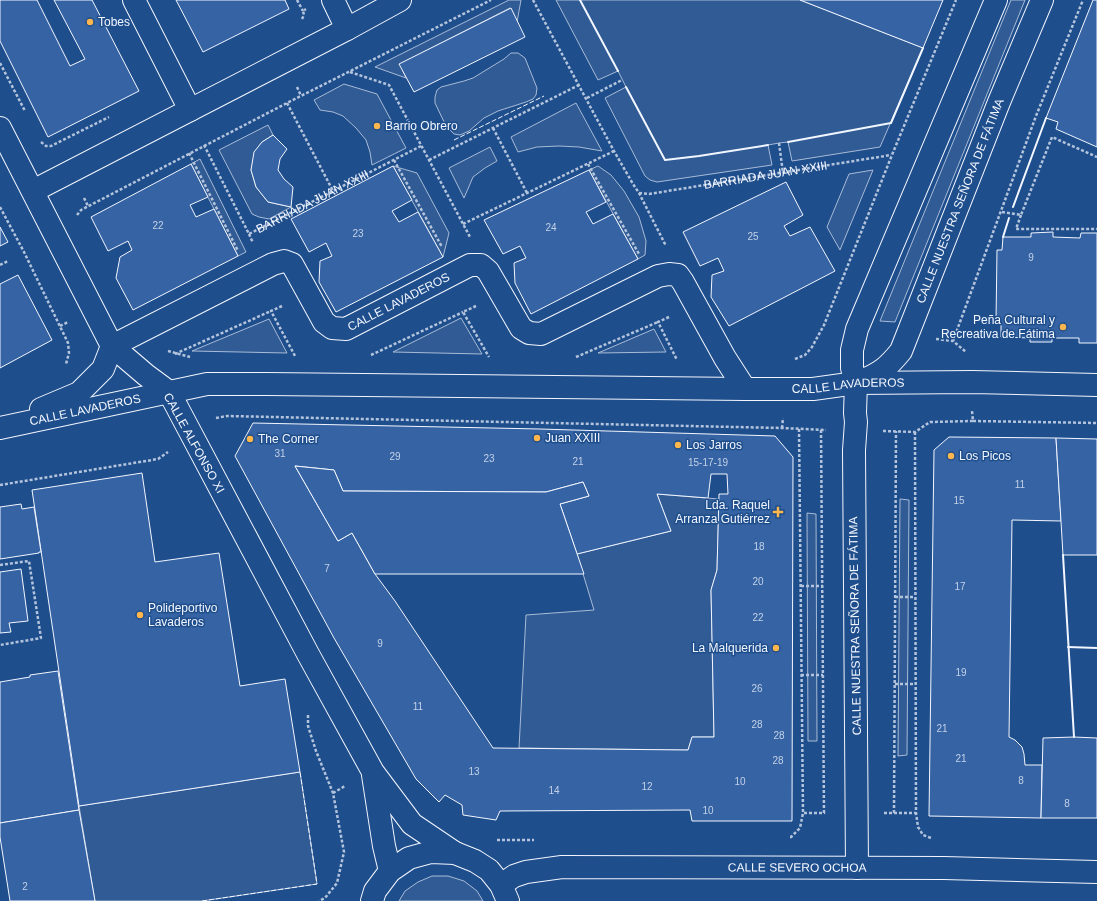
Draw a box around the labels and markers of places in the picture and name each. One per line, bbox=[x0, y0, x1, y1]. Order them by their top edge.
place label: Tobes bbox=[98, 15, 130, 29]
marker: Tobes bbox=[85, 17, 95, 27]
place label: Barrio Obrero bbox=[385, 119, 458, 133]
marker: Barrio Obrero bbox=[372, 121, 382, 131]
place label: Peña Cultural y Recreativa de Fátima bbox=[941, 313, 1055, 341]
marker: Peña Cultural y Recreativa de Fátima bbox=[1058, 322, 1068, 332]
place label: Juan XXIII bbox=[545, 431, 600, 445]
place label: The Corner bbox=[258, 432, 319, 446]
marker: Juan XXIII bbox=[532, 433, 542, 443]
marker: The Corner bbox=[245, 434, 255, 444]
place label: Los Jarros bbox=[686, 438, 742, 452]
marker: Los Jarros bbox=[673, 440, 683, 450]
place label: Los Picos bbox=[959, 449, 1011, 463]
marker: Los Picos bbox=[946, 451, 956, 461]
place label: Lda. Raquel Arranza Gutiérrez bbox=[675, 498, 770, 526]
marker: Lda. Raquel Arranza Gutiérrez bbox=[773, 507, 783, 517]
place label: Polideportivo Lavaderos bbox=[148, 601, 218, 629]
marker: Polideportivo Lavaderos bbox=[135, 610, 145, 620]
place label: La Malquerida bbox=[692, 641, 768, 655]
marker: La Malquerida bbox=[771, 643, 781, 653]

